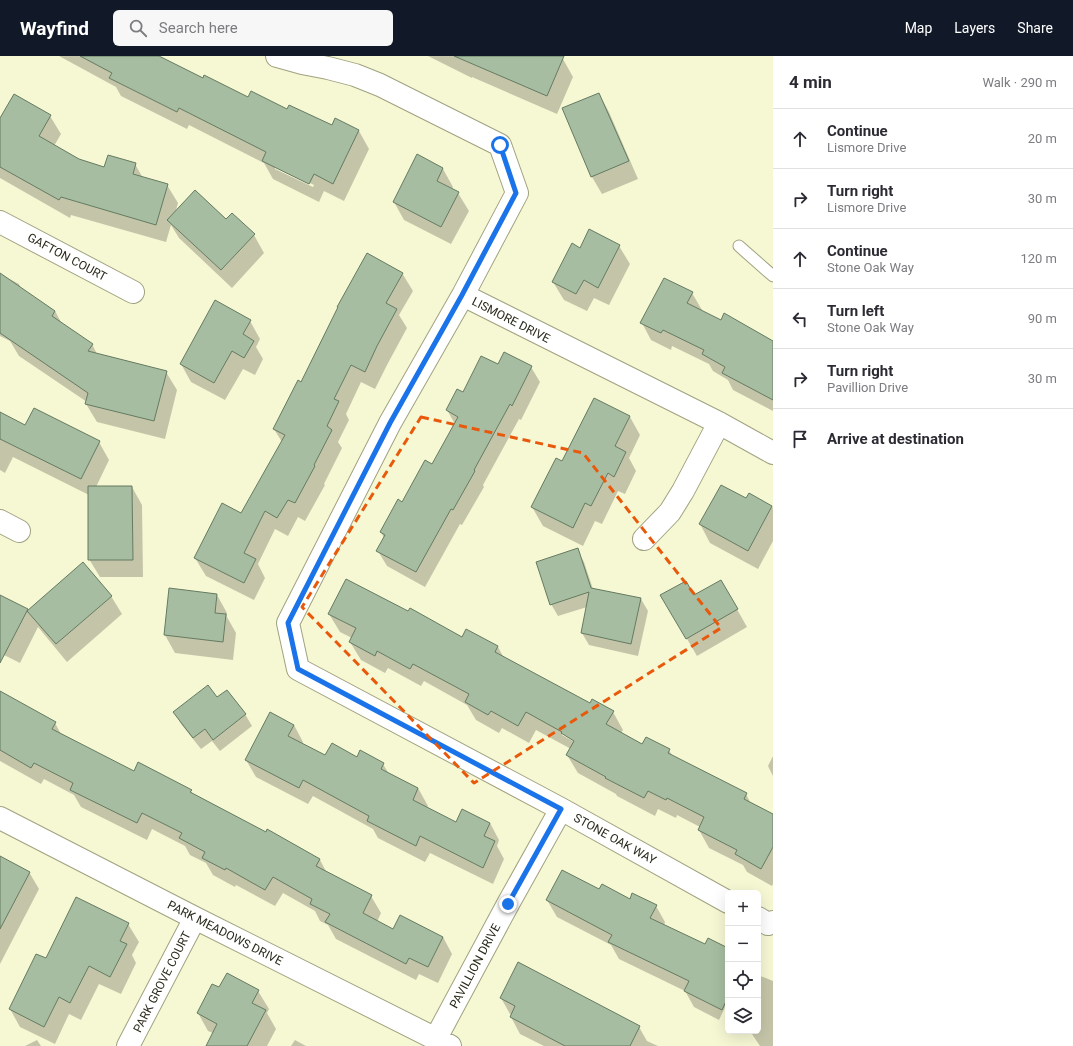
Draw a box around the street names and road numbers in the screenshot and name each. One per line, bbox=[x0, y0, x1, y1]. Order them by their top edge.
street label: GAFTON COURT bbox=[25, 230, 109, 284]
street label: LISMORE DRIVE bbox=[470, 294, 553, 346]
street label: STONE OAK WAY bbox=[571, 811, 659, 868]
street label: PARK MEADOWS DRIVE bbox=[165, 898, 285, 968]
street label: PAVILLION DRIVE bbox=[447, 921, 503, 1011]
street label: PARK GROVE COURT bbox=[130, 929, 194, 1035]

